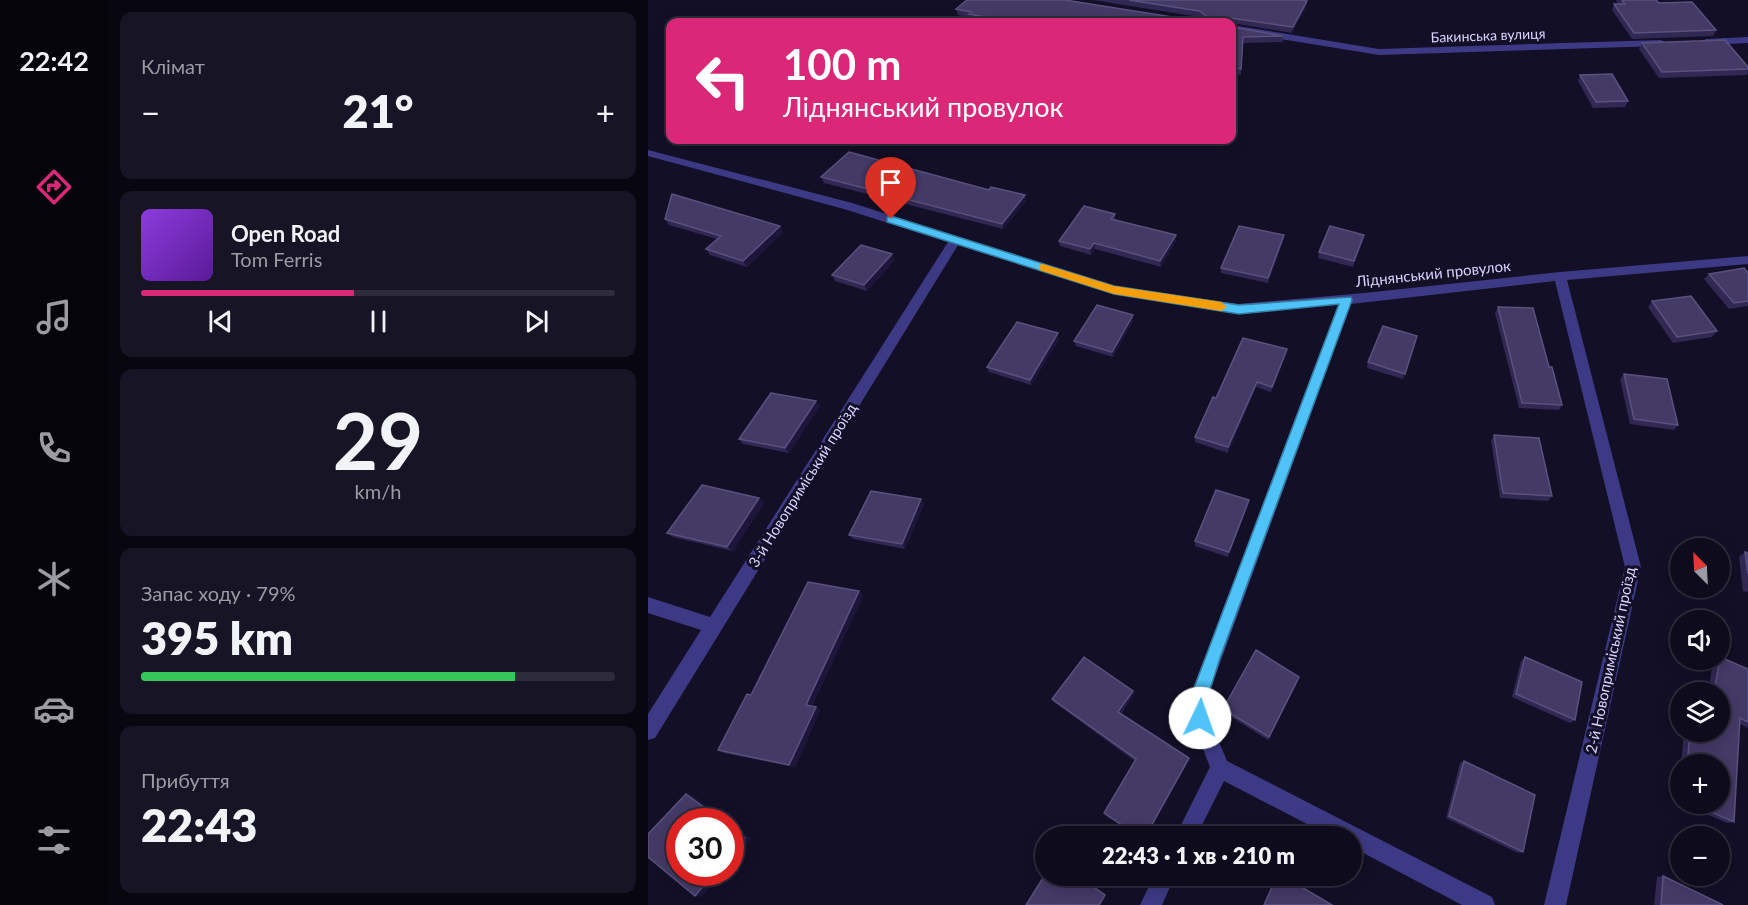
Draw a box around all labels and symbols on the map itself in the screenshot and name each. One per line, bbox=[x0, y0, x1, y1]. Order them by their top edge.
street label: Бакинська вулиця bbox=[1430, 25, 1546, 45]
pin bbox=[865, 157, 916, 219]
street label: Ліднянський провулок bbox=[1354, 256, 1512, 290]
street label: 3-й Новоприміський проїзд bbox=[744, 400, 860, 570]
north arrow bbox=[1670, 538, 1730, 598]
street label: 2-й Новоприміський проїзд bbox=[1581, 565, 1639, 755]
position arrow bbox=[1168, 686, 1232, 750]
speed limit sign: 30 bbox=[666, 808, 744, 886]

